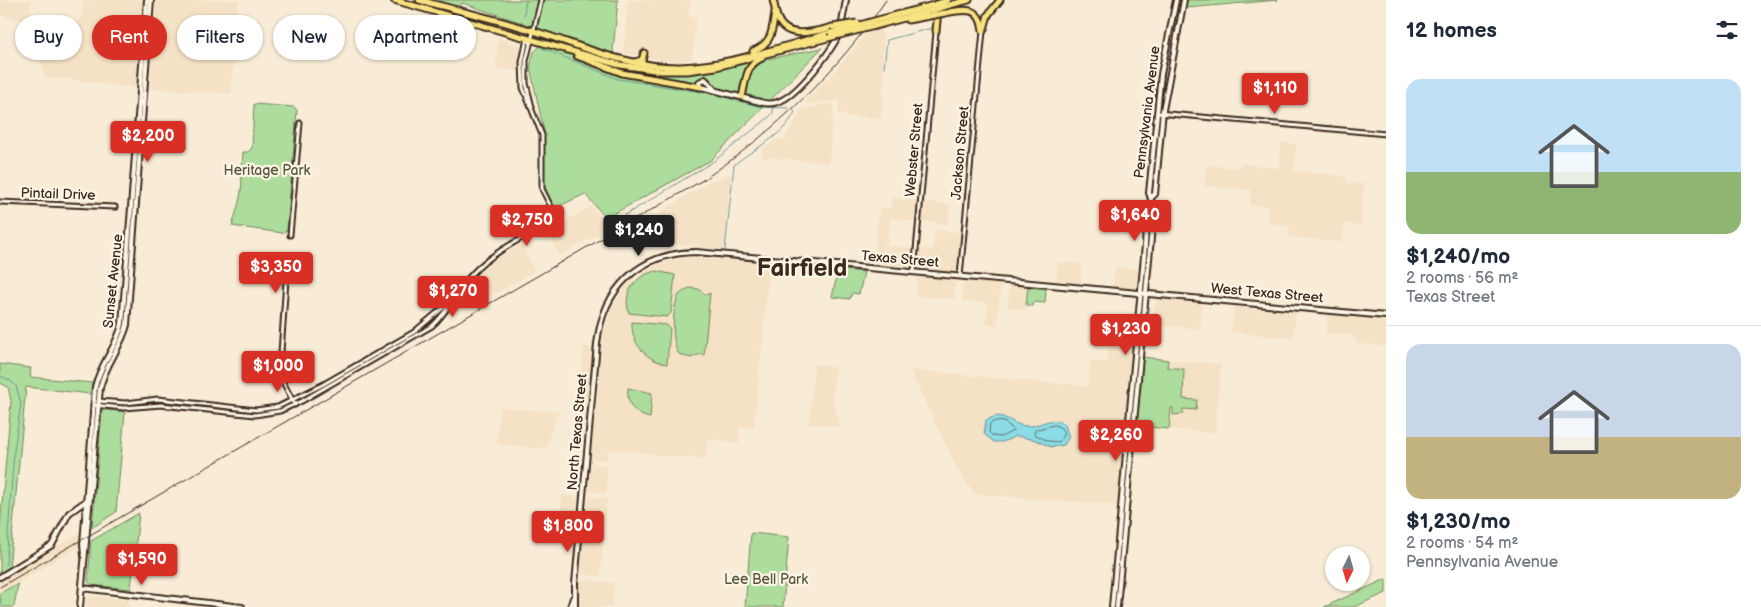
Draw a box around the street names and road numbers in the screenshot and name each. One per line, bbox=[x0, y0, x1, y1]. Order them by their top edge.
street label: Pennsylvania Avenue bbox=[1130, 45, 1164, 179]
street label: Webster Street bbox=[901, 102, 927, 198]
street label: Jackson Street bbox=[947, 105, 973, 201]
street label: Pintail Drive bbox=[20, 184, 96, 204]
street label: Sunset Avenue bbox=[100, 233, 126, 329]
street label: Texas Street bbox=[860, 247, 940, 271]
street label: West Texas Street bbox=[1210, 280, 1325, 306]
street label: North Texas Street bbox=[563, 372, 591, 491]

